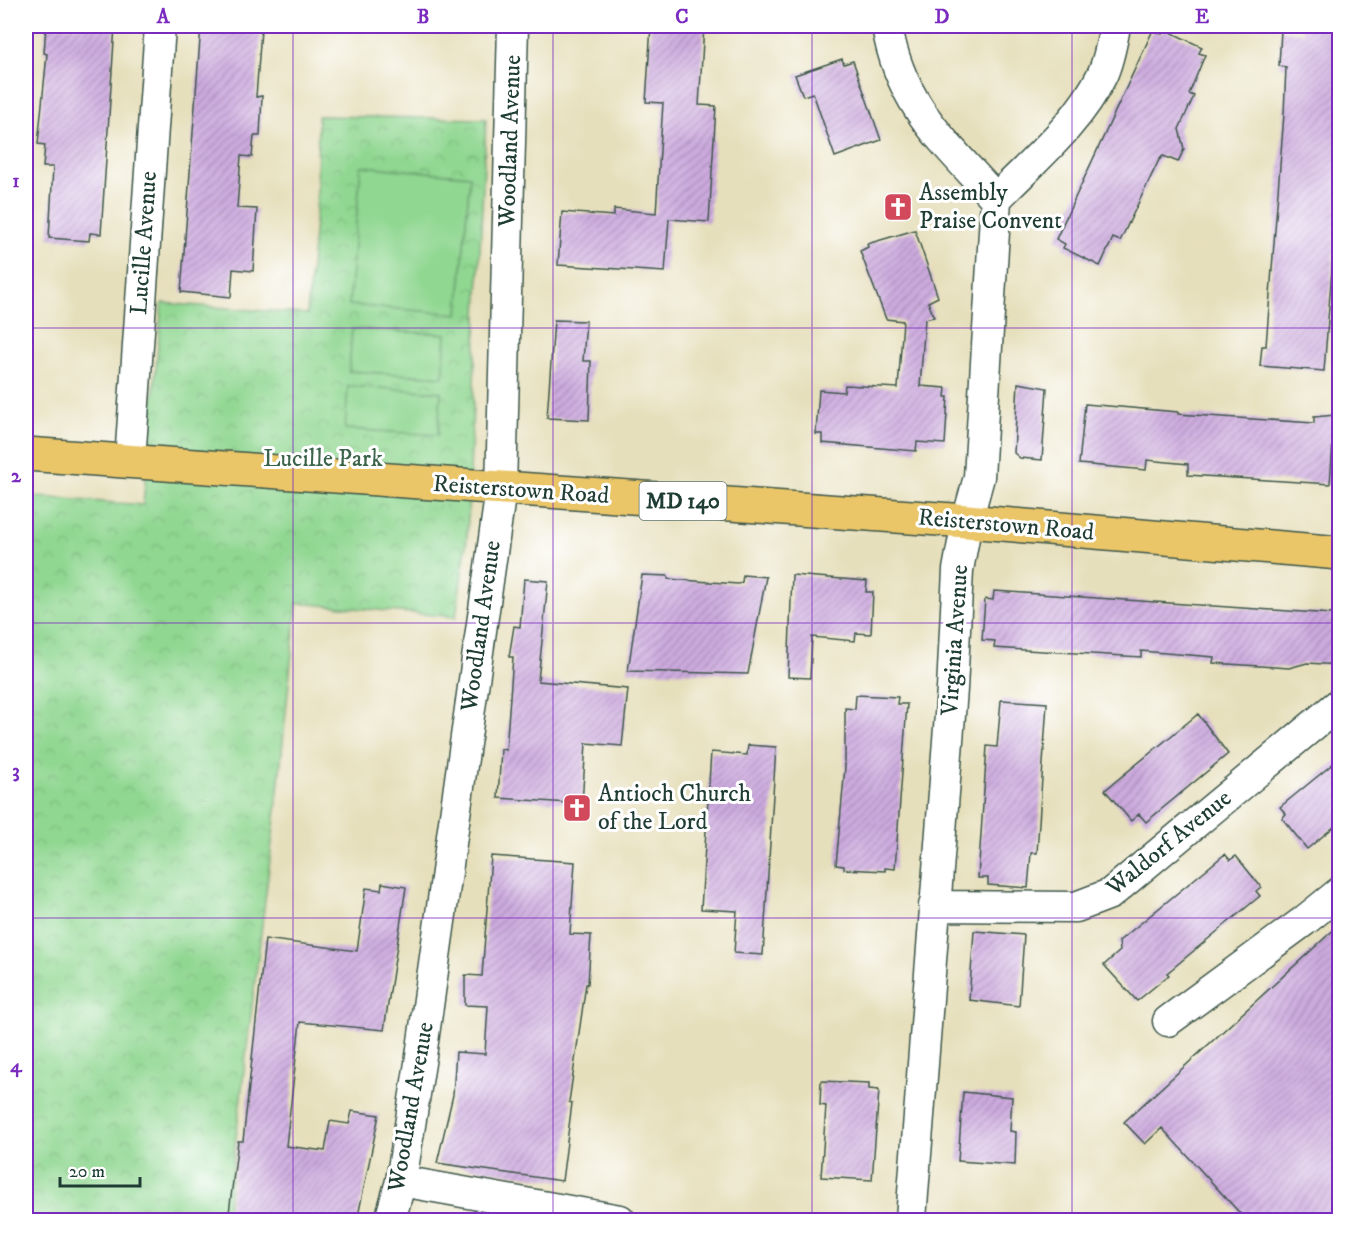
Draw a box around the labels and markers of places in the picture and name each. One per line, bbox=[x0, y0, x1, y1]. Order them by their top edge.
place label: Assembly Praise Convent bbox=[919, 178, 1062, 236]
church icon: Assembly Praise Convent bbox=[882, 191, 914, 223]
place label: Antioch Church of the Lord bbox=[598, 779, 751, 837]
church icon: Antioch Church of the Lord bbox=[561, 792, 593, 824]

